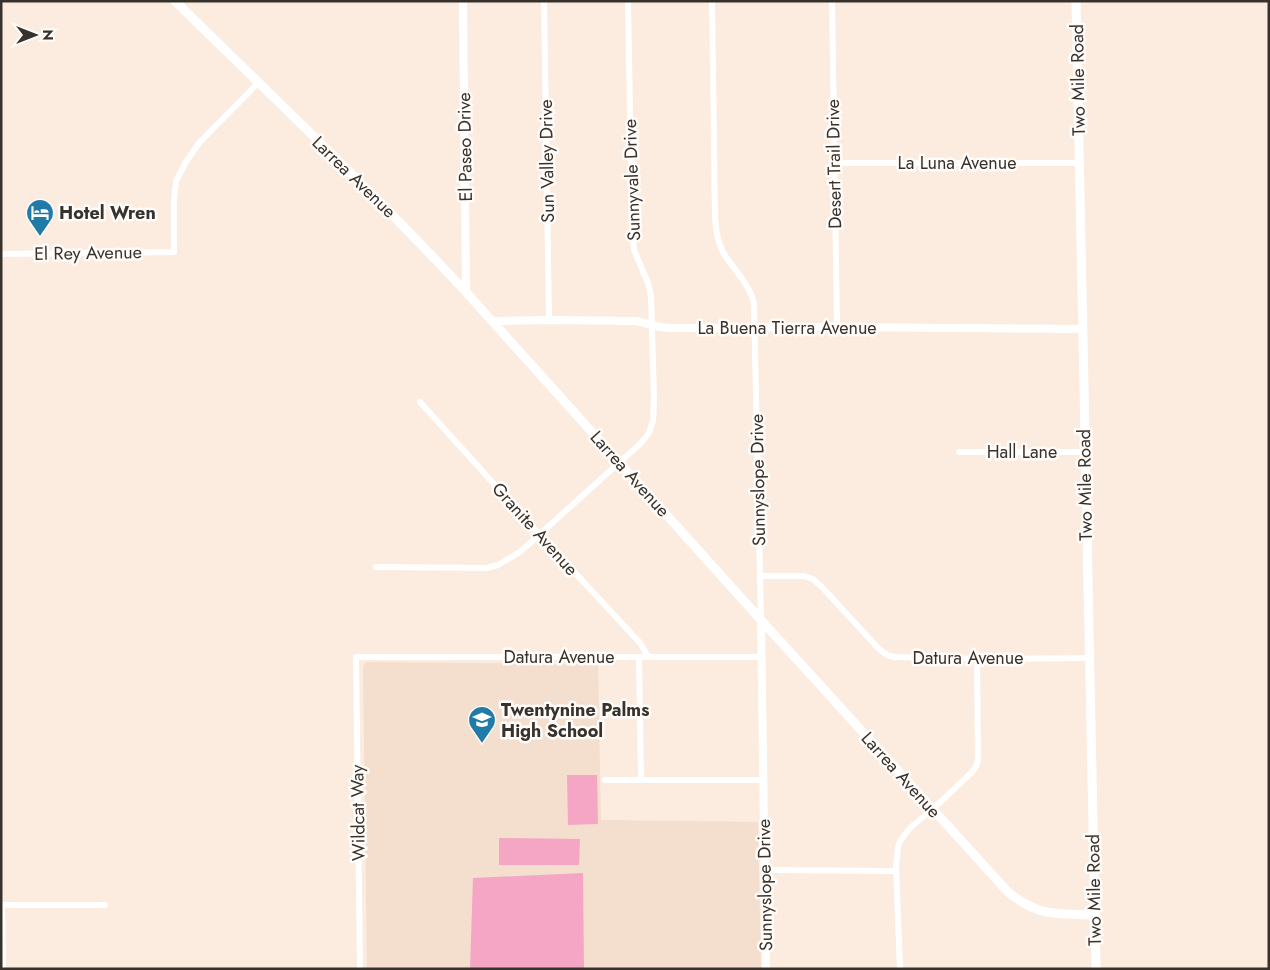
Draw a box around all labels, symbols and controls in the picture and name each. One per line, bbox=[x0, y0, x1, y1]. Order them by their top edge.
north arrow bbox=[10, 10, 60, 60]
street label: Two Mile Road bbox=[1064, 24, 1092, 136]
text: N bbox=[38, 29, 58, 41]
street label: El Paseo Drive bbox=[451, 92, 479, 202]
street label: Sun Valley Drive bbox=[533, 99, 561, 223]
street label: Desert Trail Drive bbox=[820, 99, 848, 229]
street label: Sunnyvale Drive bbox=[617, 119, 647, 241]
street label: Larrea Avenue bbox=[306, 130, 402, 224]
street label: La Luna Avenue bbox=[898, 150, 1016, 176]
hotel icon: Hotel Wren bbox=[25, 198, 55, 237]
place label: Hotel Wren bbox=[59, 200, 156, 226]
street label: El Rey Avenue bbox=[34, 239, 142, 267]
street label: La Buena Tierra Avenue bbox=[697, 315, 877, 341]
street label: Sunnyslope Drive bbox=[744, 414, 772, 546]
street label: Larrea Avenue bbox=[584, 425, 676, 523]
street label: Two Mile Road bbox=[1071, 429, 1099, 541]
street label: Hall Lane bbox=[987, 439, 1057, 465]
street label: Granite Avenue bbox=[486, 476, 584, 582]
street label: Datura Avenue bbox=[504, 644, 614, 670]
street label: Datura Avenue bbox=[913, 645, 1023, 671]
place label: Twentynine Palms High School bbox=[501, 697, 649, 744]
school or university icon: Twentynine Palms High School bbox=[467, 705, 497, 744]
street label: Larrea Avenue bbox=[855, 726, 947, 824]
street label: Wildcat Way bbox=[344, 765, 372, 861]
street label: Sunnyslope Drive bbox=[751, 819, 779, 951]
street label: Two Mile Road bbox=[1080, 834, 1108, 946]

